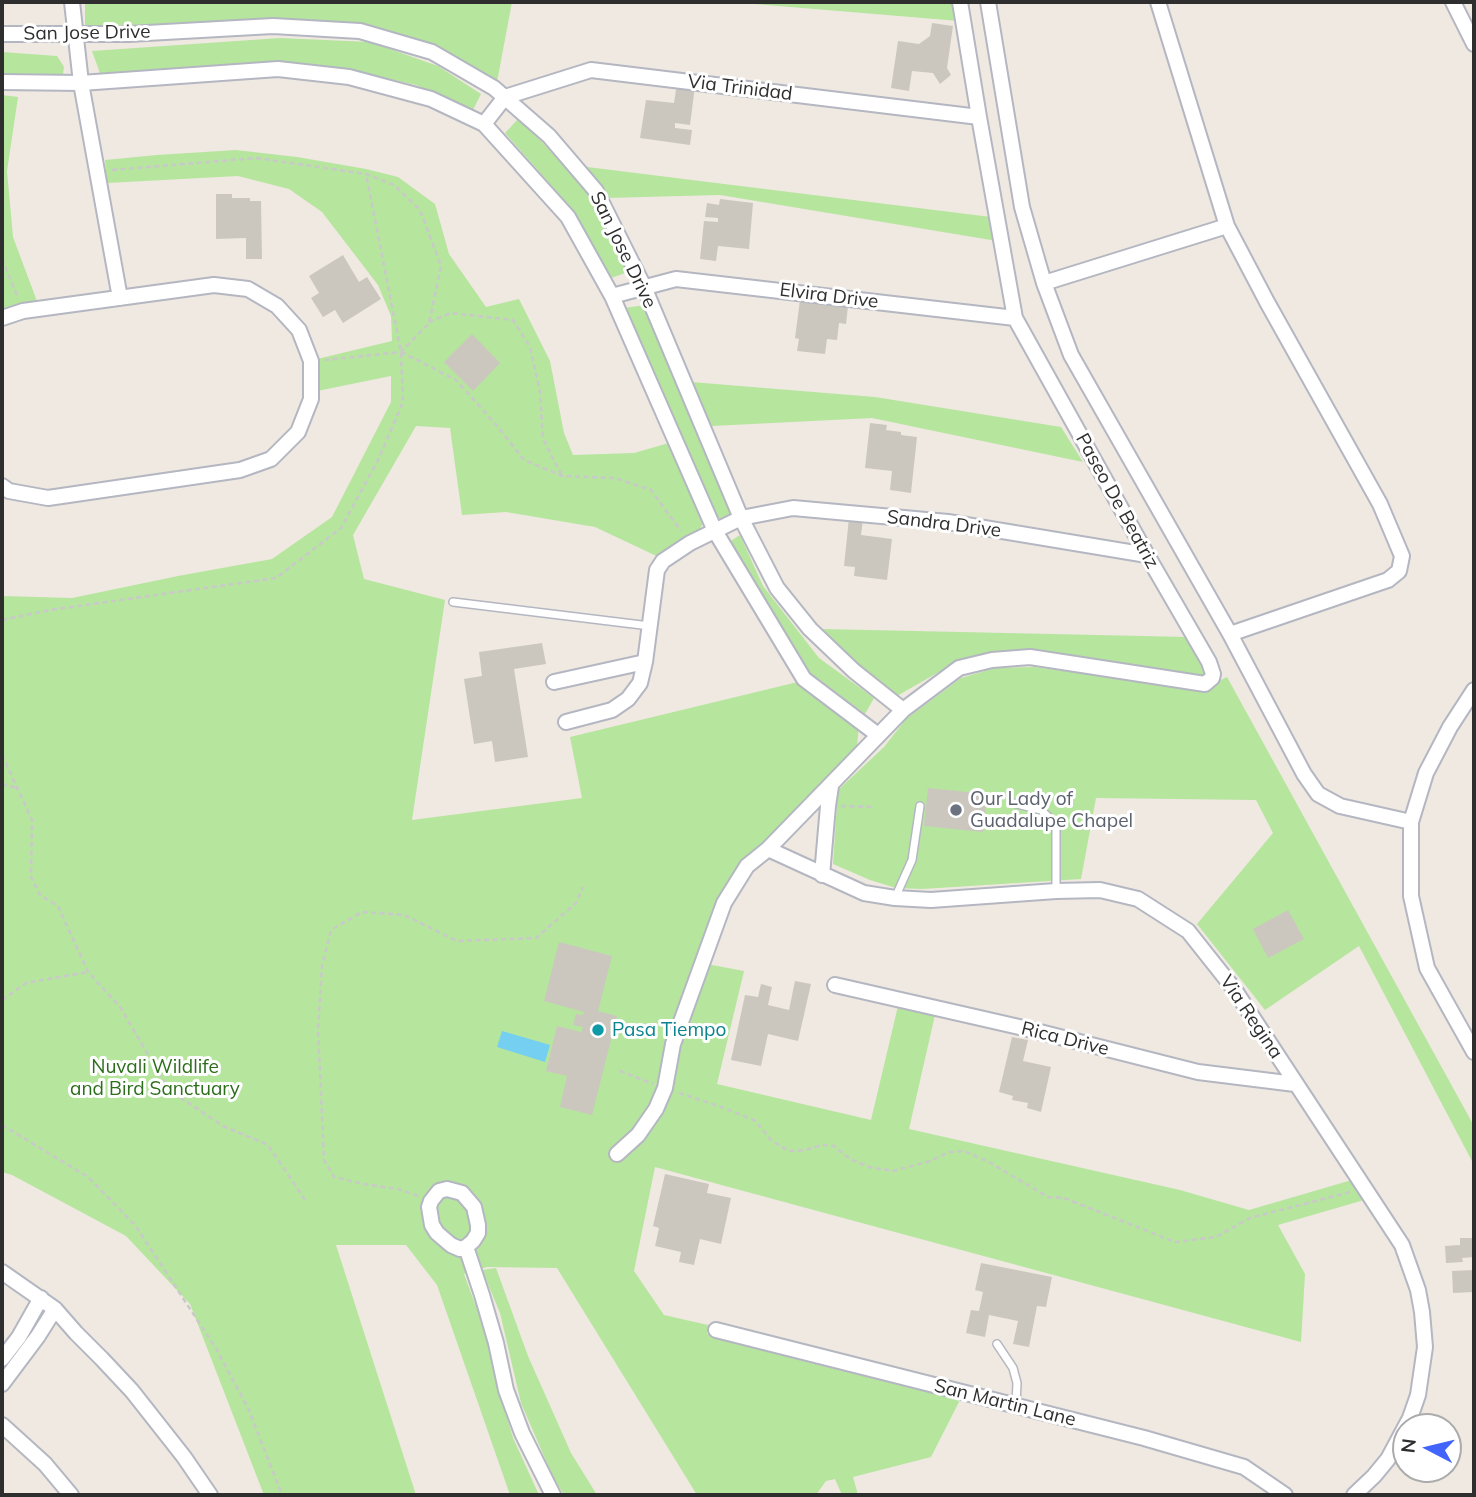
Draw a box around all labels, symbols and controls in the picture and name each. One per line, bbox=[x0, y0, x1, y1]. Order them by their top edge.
street label: San Jose Drive bbox=[23, 20, 151, 46]
street label: Via Trinidad bbox=[686, 70, 794, 106]
street label: San Jose Drive bbox=[585, 188, 661, 312]
street label: Elvira Drive bbox=[778, 279, 880, 313]
street label: Paseo De Beatriz bbox=[1070, 429, 1164, 573]
street label: Sandra Drive bbox=[886, 506, 1002, 542]
place label: Our Lady of Guadalupe Chapel bbox=[970, 788, 1133, 832]
marker: Our Lady of Guadalupe Chapel bbox=[948, 802, 964, 818]
street label: Via Regina bbox=[1215, 971, 1287, 1063]
street label: Rica Drive bbox=[1019, 1017, 1111, 1061]
place label: Pasa Tiempo bbox=[612, 1019, 726, 1041]
marker: Pasa Tiempo bbox=[590, 1022, 606, 1038]
park label: Nuvali Wildlife and Bird Sanctuary bbox=[70, 1056, 240, 1100]
street label: San Martin Lane bbox=[932, 1374, 1078, 1432]
north arrow bbox=[1392, 1413, 1462, 1483]
text: N bbox=[1395, 1437, 1421, 1454]

